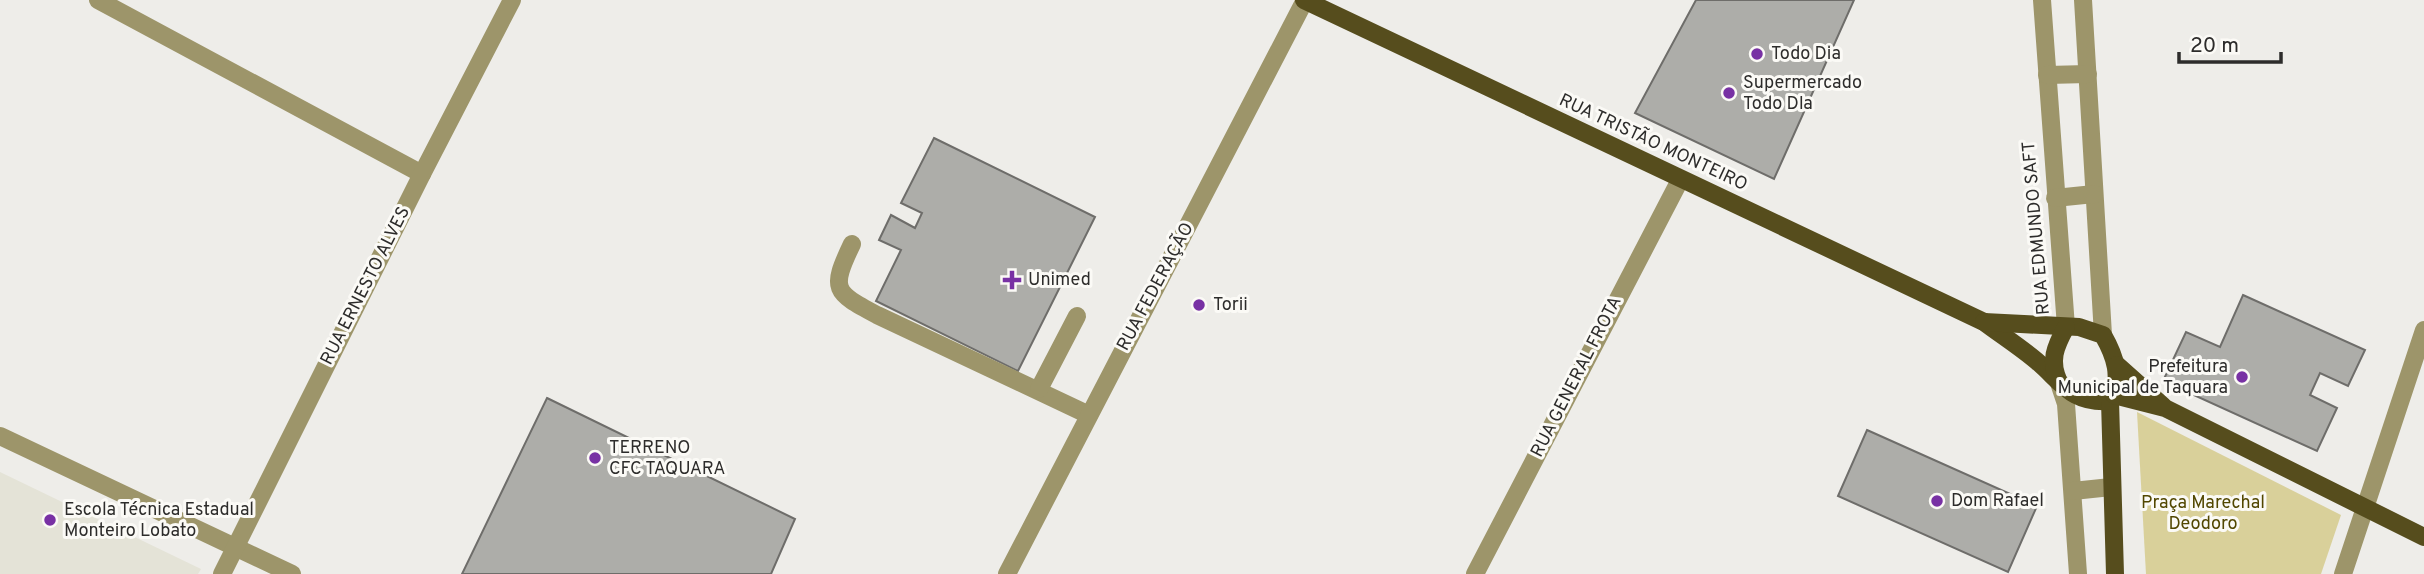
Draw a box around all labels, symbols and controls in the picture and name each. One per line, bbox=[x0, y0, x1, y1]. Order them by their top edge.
scale bar bbox=[2179, 21, 2280, 65]
text: 20 m bbox=[2190, 33, 2239, 60]
place label: Todo Dia bbox=[1771, 43, 1841, 66]
marker: Todo Dia bbox=[1749, 46, 1765, 62]
place label: Supermercado Todo DIa bbox=[1743, 72, 1862, 116]
marker: Supermercado Todo DIa bbox=[1721, 85, 1737, 101]
street label: RUA TRISTÃO MONTEIRO bbox=[1555, 87, 1752, 197]
street label: RUA EDMUNDO SAFT bbox=[2018, 140, 2056, 316]
street label: RUA ERNESTO ALVES bbox=[316, 203, 416, 369]
street label: RUA FEDERAÇÃO bbox=[1111, 218, 1200, 355]
place label: Unimed bbox=[1028, 269, 1091, 292]
marker: Unimed bbox=[1002, 270, 1022, 290]
street label: RUA GENERAL FROTA bbox=[1526, 292, 1628, 462]
place label: Torii bbox=[1213, 294, 1248, 317]
marker: Torii bbox=[1191, 297, 1207, 313]
place label: Prefeitura Municipal de Taquara bbox=[2058, 356, 2228, 400]
marker: Prefeitura Municipal de Taquara bbox=[2234, 369, 2250, 385]
place label: TERRENO CFC TAQUARA bbox=[609, 437, 725, 481]
marker: TERRENO CFC TAQUARA bbox=[587, 450, 603, 466]
place label: Dom Rafael bbox=[1951, 490, 2044, 513]
park label: Praça Marechal Deodoro bbox=[2141, 492, 2265, 536]
marker: Dom Rafael bbox=[1929, 493, 1945, 509]
place label: Escola Técnica Estadual Monteiro Lobato bbox=[64, 499, 254, 543]
marker: Escola Técnica Estadual Monteiro Lobato bbox=[42, 512, 58, 528]

